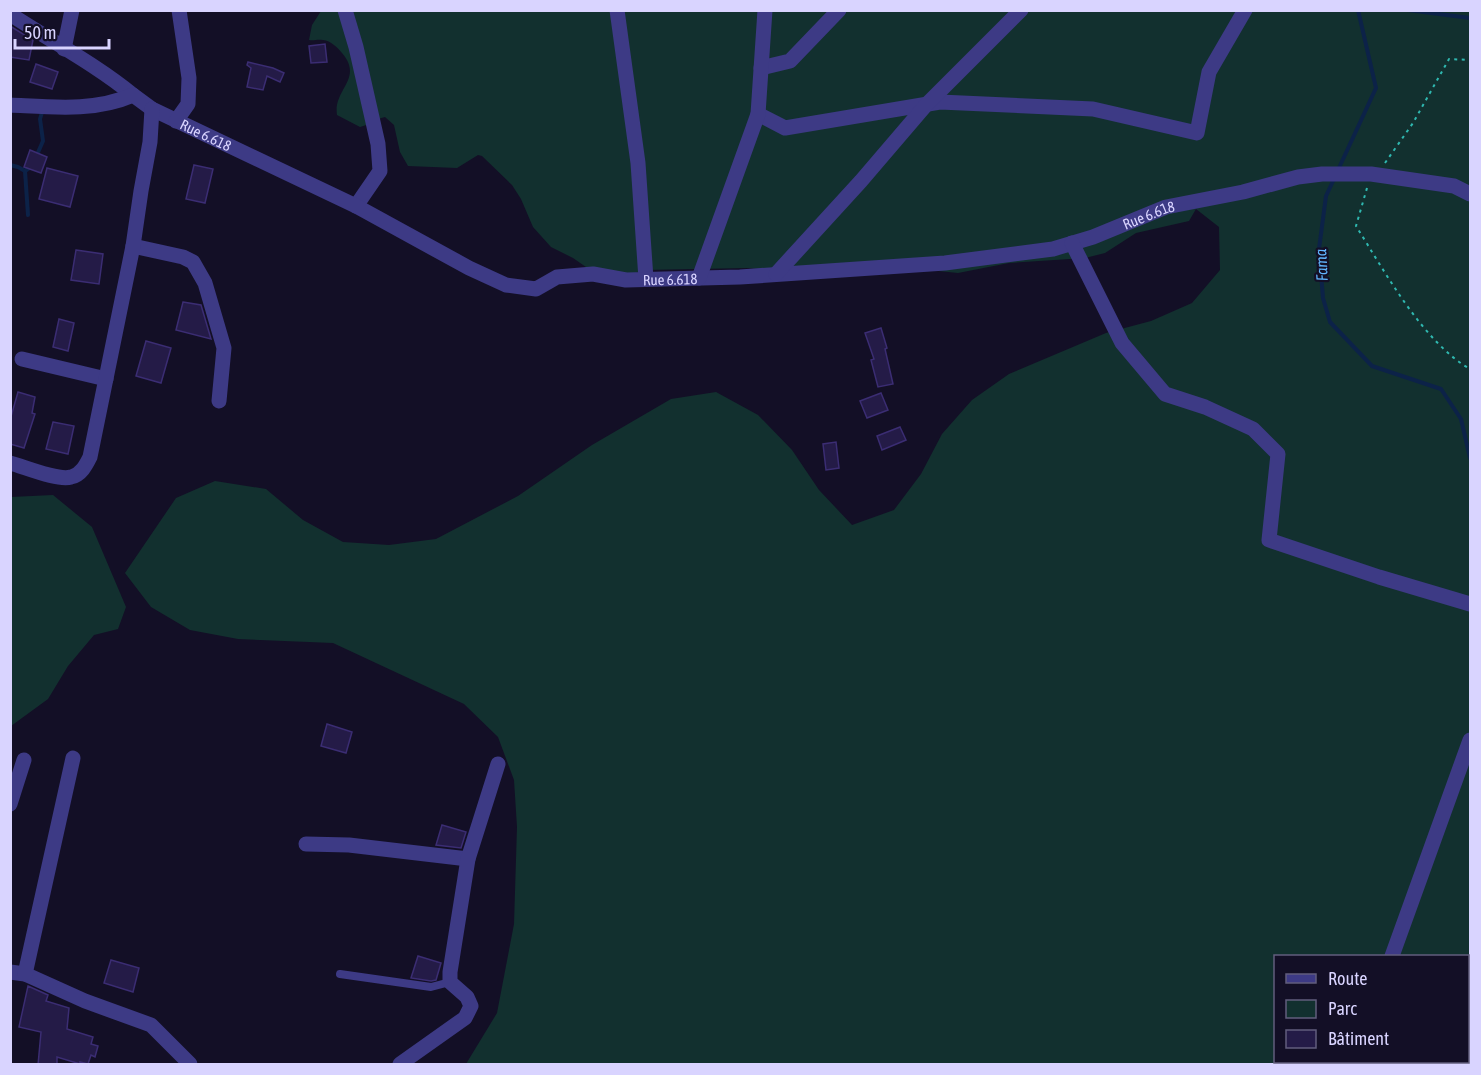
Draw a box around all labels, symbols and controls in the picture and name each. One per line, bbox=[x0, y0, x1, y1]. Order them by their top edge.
scale bar bbox=[15, 12, 110, 50]
text: 50 m bbox=[24, 22, 56, 43]
street label: Rue 6.618 bbox=[178, 115, 234, 154]
street label: Rue 6.618 bbox=[1120, 197, 1176, 232]
water label: Fama bbox=[1311, 248, 1331, 282]
street label: Rue 6.618 bbox=[643, 270, 698, 288]
legend bbox=[1274, 955, 1469, 1063]
text: Route bbox=[1328, 968, 1367, 989]
text: Parc bbox=[1328, 998, 1357, 1019]
text: Bâtiment bbox=[1328, 1028, 1389, 1049]

